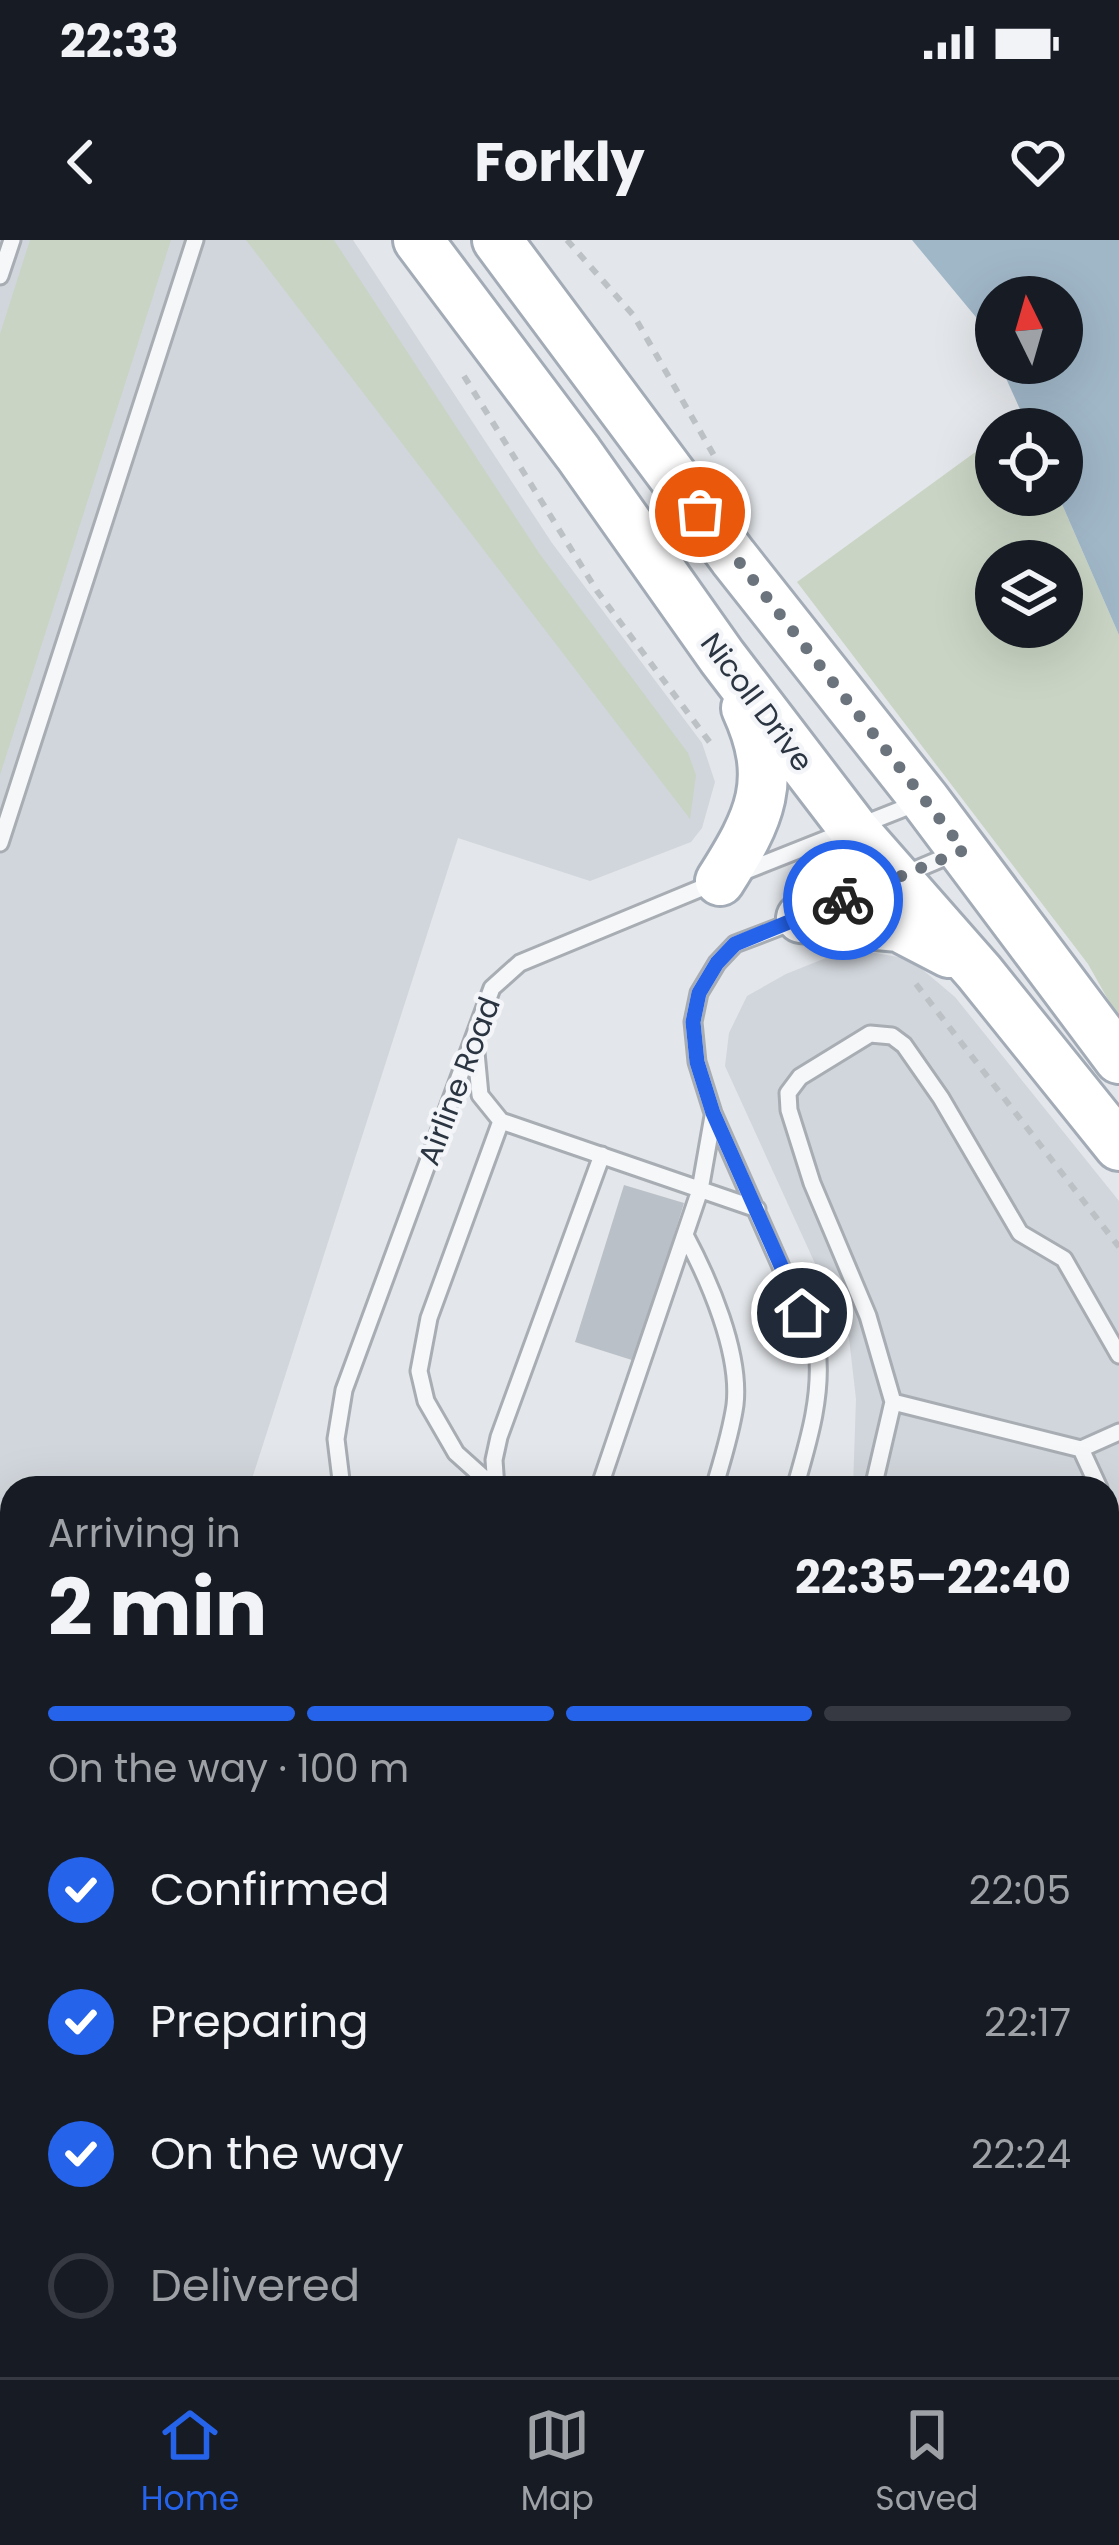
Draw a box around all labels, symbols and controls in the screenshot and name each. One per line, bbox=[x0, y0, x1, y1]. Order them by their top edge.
text: 22:33 bbox=[60, 10, 179, 73]
text: Forkly bbox=[474, 124, 645, 200]
icon: back bbox=[48, 129, 114, 195]
icon: heart bbox=[1005, 129, 1071, 195]
north arrow bbox=[975, 276, 1083, 384]
map controls bbox=[975, 276, 1083, 648]
button: locate bbox=[975, 408, 1083, 516]
pin bbox=[649, 461, 751, 563]
icon: bag bbox=[667, 479, 733, 545]
button: layers bbox=[975, 540, 1083, 648]
street label: Nicoll Drive bbox=[691, 624, 823, 780]
courier bbox=[783, 840, 903, 960]
icon: bike bbox=[810, 867, 876, 933]
street label: Airline Road bbox=[407, 990, 511, 1172]
pin bbox=[751, 1262, 853, 1364]
icon: home bbox=[769, 1280, 835, 1346]
text: Arriving in bbox=[48, 1506, 241, 1561]
text: 22:35–22:40 bbox=[795, 1546, 1071, 1609]
text: 2 min bbox=[48, 1553, 267, 1662]
text: On the way · 100 m bbox=[48, 1741, 409, 1796]
icon: check bbox=[48, 1857, 114, 1923]
text: Confirmed bbox=[150, 1858, 390, 1921]
text: 22:05 bbox=[969, 1863, 1071, 1918]
icon: check bbox=[48, 1989, 114, 2055]
text: Preparing bbox=[150, 1990, 369, 2053]
text: 22:17 bbox=[984, 1995, 1071, 2050]
icon: check bbox=[48, 2121, 114, 2187]
text: On the way bbox=[150, 2122, 404, 2185]
text: 22:24 bbox=[971, 2127, 1071, 2182]
text: Delivered bbox=[150, 2254, 360, 2317]
tab: Home bbox=[141, 2402, 239, 2524]
tab: Map bbox=[521, 2402, 594, 2524]
tab: Saved bbox=[875, 2402, 978, 2524]

